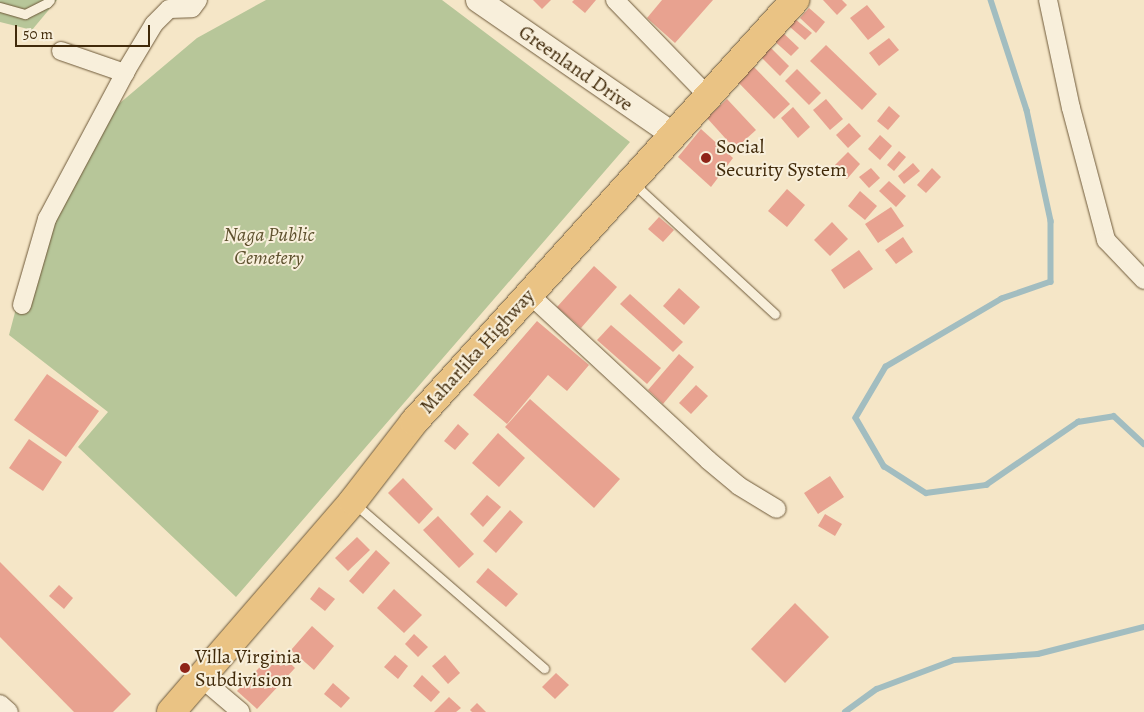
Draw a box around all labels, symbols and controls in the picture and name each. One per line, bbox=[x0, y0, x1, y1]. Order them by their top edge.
scale bar bbox=[18, 15, 152, 47]
street label: Greenland Drive bbox=[514, 20, 638, 116]
text: 50 m bbox=[23, 24, 53, 44]
place label: Social Security System bbox=[716, 134, 847, 181]
marker: Social Security System bbox=[700, 152, 712, 164]
park label: Naga Public Cemetery bbox=[224, 222, 314, 269]
street label: Maharlika Highway bbox=[415, 284, 539, 418]
place label: Villa Virginia Subdivision bbox=[195, 644, 301, 691]
marker: Villa Virginia Subdivision bbox=[179, 662, 191, 674]

